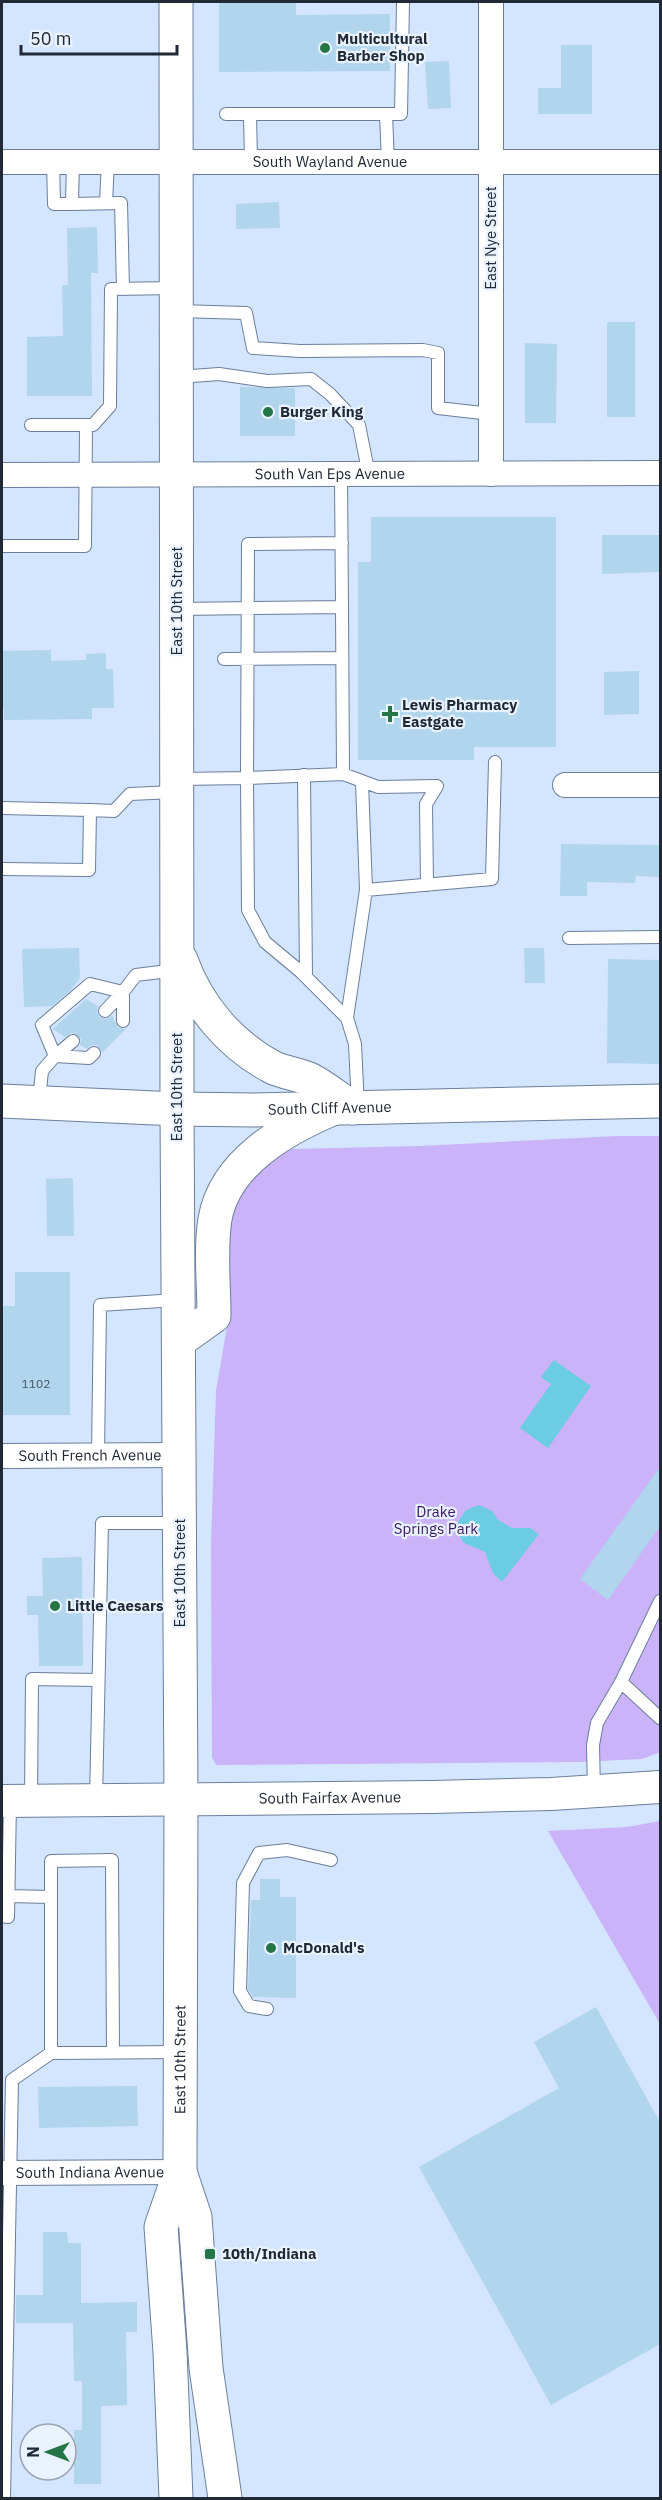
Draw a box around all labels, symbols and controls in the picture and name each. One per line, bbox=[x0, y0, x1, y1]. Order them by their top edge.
scale bar bbox=[21, 18, 177, 56]
text: 50 m bbox=[30, 27, 72, 50]
place label: Multicultural Barber Shop bbox=[337, 29, 428, 65]
marker: Multicultural Barber Shop bbox=[318, 41, 332, 55]
street label: South Wayland Avenue bbox=[253, 152, 407, 171]
street label: East Nye Street bbox=[481, 186, 500, 290]
place label: Burger King bbox=[280, 402, 364, 421]
marker: Burger King bbox=[261, 405, 275, 419]
street label: South Van Eps Avenue bbox=[255, 464, 405, 483]
street label: East 10th Street bbox=[167, 546, 186, 656]
place label: Lewis Pharmacy Eastgate bbox=[402, 695, 517, 731]
marker: Lewis Pharmacy Eastgate bbox=[383, 707, 397, 721]
street label: East 10th Street bbox=[167, 1032, 186, 1142]
street label: South Cliff Avenue bbox=[268, 1097, 392, 1119]
house number: 1102 bbox=[22, 1376, 50, 1391]
street label: South French Avenue bbox=[18, 1445, 162, 1465]
park label: Drake Springs Park bbox=[394, 1502, 478, 1538]
street label: East 10th Street bbox=[170, 1518, 189, 1628]
place label: Little Caesars bbox=[67, 1596, 164, 1615]
marker: Little Caesars bbox=[48, 1599, 62, 1613]
street label: South Fairfax Avenue bbox=[259, 1787, 401, 1808]
place label: McDonald's bbox=[283, 1938, 365, 1957]
marker: McDonald's bbox=[264, 1941, 278, 1955]
street label: East 10th Street bbox=[170, 2005, 189, 2114]
street label: South Indiana Avenue bbox=[16, 2162, 164, 2182]
place label: 10th/Indiana bbox=[222, 2244, 317, 2263]
marker: 10th/Indiana bbox=[203, 2247, 217, 2261]
north arrow bbox=[18, 2422, 78, 2482]
text: N bbox=[23, 2446, 43, 2458]

